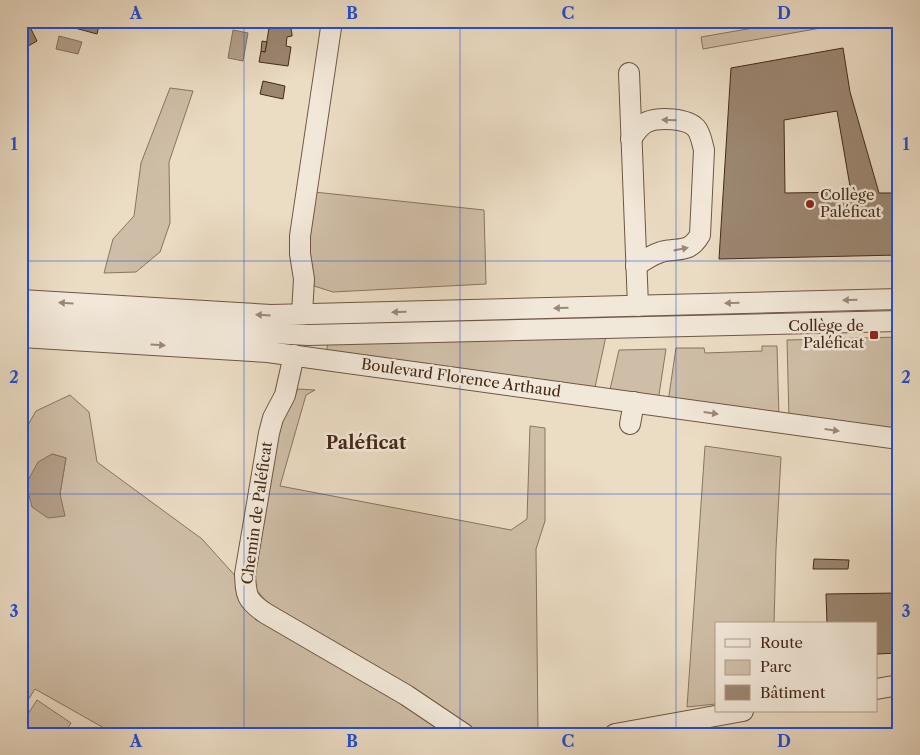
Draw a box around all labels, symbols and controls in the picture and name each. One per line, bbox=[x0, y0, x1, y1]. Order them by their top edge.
text: A bbox=[129, 3, 143, 23]
text: B bbox=[346, 3, 358, 23]
text: C bbox=[562, 3, 574, 23]
text: D bbox=[777, 3, 791, 23]
one-way arrow bbox=[661, 116, 677, 124]
text: 1 bbox=[10, 134, 18, 154]
text: 1 bbox=[902, 134, 910, 154]
place label: Collège Paléficat bbox=[820, 185, 882, 221]
marker: Collège Paléficat bbox=[804, 198, 816, 210]
one-way arrow bbox=[673, 244, 689, 252]
one-way arrow bbox=[842, 296, 858, 304]
one-way arrow bbox=[58, 298, 74, 306]
one-way arrow bbox=[724, 299, 740, 307]
one-way arrow bbox=[553, 304, 569, 312]
one-way arrow bbox=[391, 308, 407, 316]
one-way arrow bbox=[254, 310, 270, 318]
place label: Collège de Paléficat bbox=[788, 316, 865, 352]
marker: Collège de Paléficat bbox=[868, 329, 880, 341]
one-way arrow bbox=[150, 342, 166, 350]
street label: Boulevard Florence Arthaud bbox=[360, 354, 562, 401]
text: 2 bbox=[9, 367, 19, 387]
text: 2 bbox=[901, 367, 911, 387]
one-way arrow bbox=[703, 409, 719, 417]
one-way arrow bbox=[824, 426, 840, 434]
district label: Paléficat bbox=[326, 432, 407, 454]
street label: Chemin de Paléficat bbox=[237, 440, 276, 585]
text: 3 bbox=[9, 601, 19, 621]
text: 3 bbox=[901, 601, 911, 621]
legend bbox=[715, 622, 878, 712]
text: Route bbox=[760, 633, 803, 652]
text: Parc bbox=[760, 657, 792, 676]
text: Bâtiment bbox=[760, 683, 826, 702]
text: A bbox=[129, 731, 143, 751]
text: B bbox=[346, 731, 358, 751]
text: C bbox=[562, 731, 574, 751]
text: D bbox=[777, 731, 791, 751]

